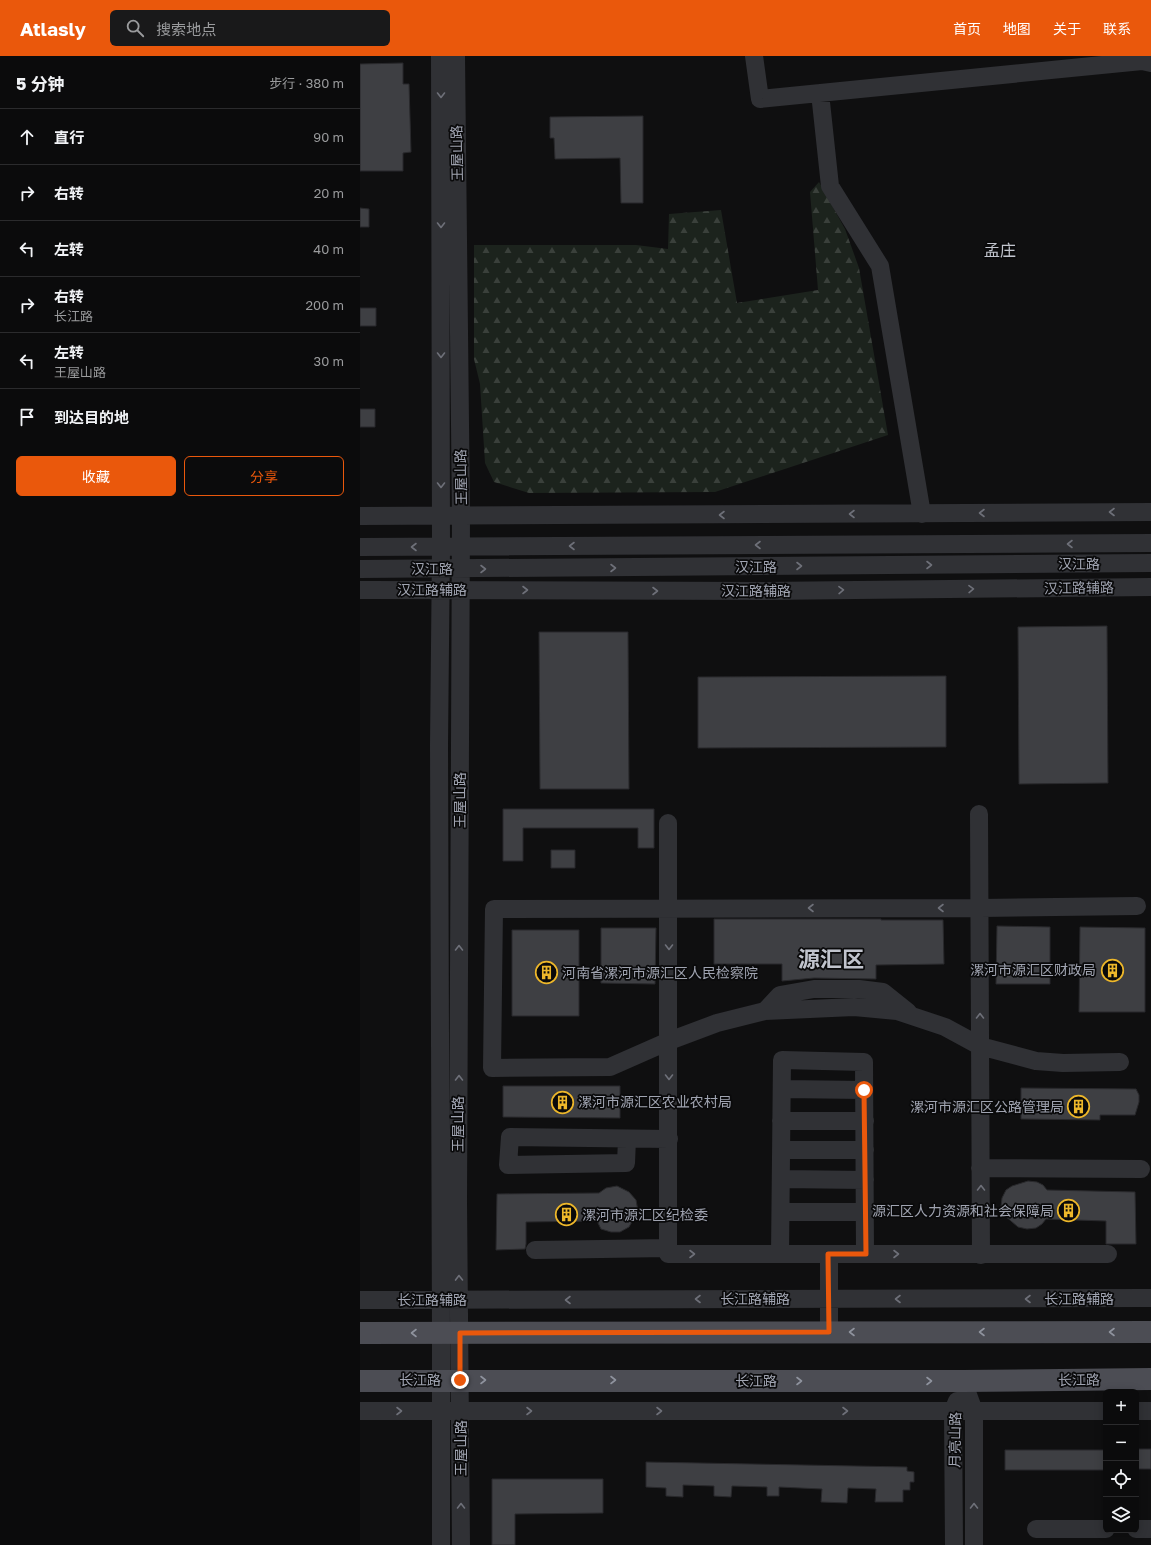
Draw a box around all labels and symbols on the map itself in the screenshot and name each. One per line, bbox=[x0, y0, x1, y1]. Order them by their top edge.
one-way arrow bbox=[436, 92, 445, 98]
street label: 王屋山路 bbox=[448, 125, 465, 181]
one-way arrow bbox=[437, 222, 445, 228]
district label: 孟庄 bbox=[984, 240, 1016, 260]
one-way arrow bbox=[437, 352, 445, 358]
street label: 王屋山路 bbox=[452, 449, 469, 505]
one-way arrow bbox=[437, 482, 445, 488]
one-way arrow bbox=[1109, 508, 1115, 516]
one-way arrow bbox=[979, 509, 985, 517]
one-way arrow bbox=[849, 510, 855, 518]
one-way arrow bbox=[719, 511, 725, 519]
one-way arrow bbox=[1067, 540, 1073, 548]
one-way arrow bbox=[755, 541, 761, 549]
one-way arrow bbox=[569, 542, 575, 550]
one-way arrow bbox=[411, 543, 417, 551]
street label: 汉江路 bbox=[1058, 555, 1100, 572]
street label: 汉江路 bbox=[735, 558, 777, 575]
street label: 汉江路 bbox=[411, 560, 453, 577]
one-way arrow bbox=[926, 561, 932, 569]
one-way arrow bbox=[796, 562, 802, 570]
one-way arrow bbox=[610, 564, 616, 572]
one-way arrow bbox=[480, 565, 486, 573]
street label: 汉江路辅路 bbox=[1044, 578, 1114, 597]
street label: 汉江路辅路 bbox=[397, 581, 467, 598]
street label: 汉江路辅路 bbox=[721, 582, 791, 599]
one-way arrow bbox=[968, 585, 974, 593]
one-way arrow bbox=[522, 586, 528, 594]
one-way arrow bbox=[838, 586, 844, 594]
one-way arrow bbox=[652, 587, 658, 595]
street label: 王屋山路 bbox=[451, 772, 468, 828]
one-way arrow bbox=[808, 904, 814, 912]
one-way arrow bbox=[938, 904, 944, 912]
one-way arrow bbox=[665, 944, 673, 950]
one-way arrow bbox=[455, 945, 463, 951]
district label: 源汇区 bbox=[798, 945, 864, 972]
building icon: 漯河市源汇区财政局 bbox=[1099, 957, 1125, 983]
building icon: 河南省漯河市源汇区人民检察院 bbox=[533, 960, 559, 986]
place label: 漯河市源汇区财政局 bbox=[970, 961, 1096, 978]
place label: 河南省漯河市源汇区人民检察院 bbox=[562, 964, 758, 981]
one-way arrow bbox=[976, 1013, 984, 1019]
one-way arrow bbox=[665, 1074, 673, 1080]
one-way arrow bbox=[455, 1075, 463, 1081]
route start bbox=[855, 1081, 873, 1099]
building icon: 漯河市源汇区农业农村局 bbox=[549, 1089, 575, 1115]
place label: 漯河市源汇区农业农村局 bbox=[578, 1093, 732, 1110]
building icon: 漯河市源汇区公路管理局 bbox=[1066, 1094, 1092, 1120]
street label: 王屋山路 bbox=[449, 1096, 466, 1152]
place label: 漯河市源汇区公路管理局 bbox=[910, 1098, 1064, 1115]
one-way arrow bbox=[977, 1185, 985, 1191]
building icon: 源汇区人力资源和社会保障局 bbox=[1056, 1198, 1082, 1224]
building icon: 漯河市源汇区纪检委 bbox=[553, 1202, 579, 1228]
place label: 源汇区人力资源和社会保障局 bbox=[872, 1202, 1054, 1219]
place label: 漯河市源汇区纪检委 bbox=[582, 1206, 708, 1223]
one-way arrow bbox=[689, 1250, 695, 1258]
one-way arrow bbox=[893, 1250, 899, 1258]
one-way arrow bbox=[455, 1275, 463, 1281]
street label: 长江路辅路 bbox=[720, 1290, 790, 1307]
street label: 长江路辅路 bbox=[1044, 1290, 1114, 1307]
street label: 长江路辅路 bbox=[397, 1291, 467, 1308]
one-way arrow bbox=[695, 1295, 701, 1303]
one-way arrow bbox=[895, 1295, 901, 1303]
one-way arrow bbox=[1025, 1295, 1031, 1303]
one-way arrow bbox=[565, 1296, 571, 1304]
one-way arrow bbox=[849, 1328, 855, 1336]
one-way arrow bbox=[979, 1328, 985, 1336]
one-way arrow bbox=[1109, 1328, 1115, 1336]
one-way arrow bbox=[411, 1329, 417, 1337]
street label: 长江路 bbox=[399, 1371, 441, 1388]
route end bbox=[451, 1371, 469, 1389]
street label: 长江路 bbox=[1058, 1371, 1100, 1388]
street label: 长江路 bbox=[735, 1372, 777, 1389]
one-way arrow bbox=[480, 1376, 486, 1384]
one-way arrow bbox=[610, 1376, 616, 1384]
one-way arrow bbox=[796, 1377, 802, 1385]
one-way arrow bbox=[926, 1377, 932, 1385]
one-way arrow bbox=[396, 1407, 402, 1415]
one-way arrow bbox=[526, 1407, 532, 1415]
one-way arrow bbox=[656, 1407, 662, 1415]
one-way arrow bbox=[842, 1407, 848, 1415]
street label: 月亮山路 bbox=[946, 1412, 963, 1468]
street label: 王屋山路 bbox=[452, 1420, 469, 1476]
one-way arrow bbox=[457, 1503, 465, 1509]
one-way arrow bbox=[970, 1503, 978, 1509]

